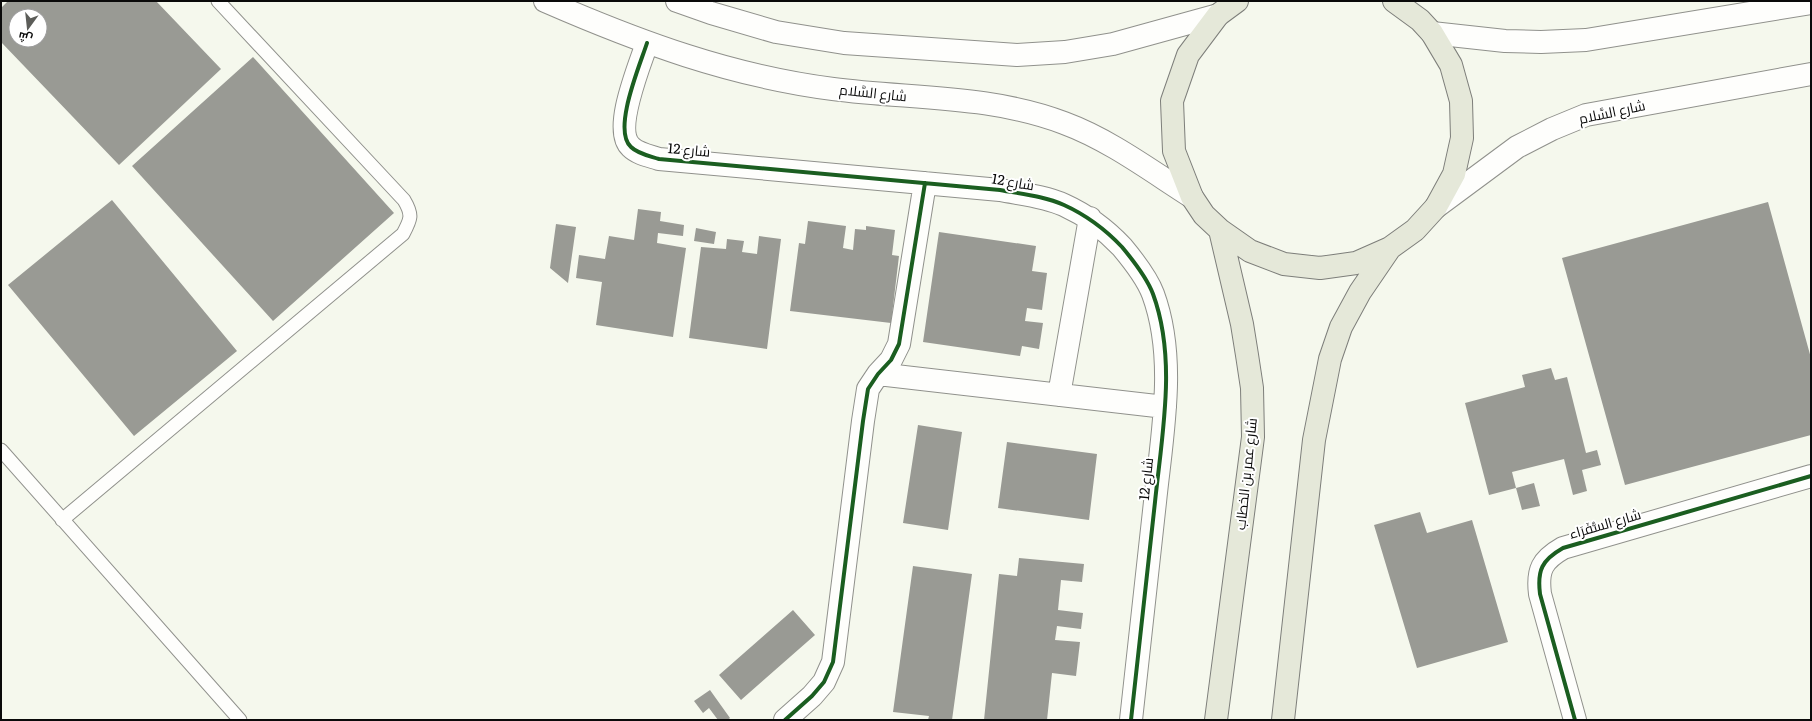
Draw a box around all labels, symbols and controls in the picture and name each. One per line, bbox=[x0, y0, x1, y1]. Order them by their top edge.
north arrow bbox=[8, 8, 48, 48]
text: ش bbox=[16, 29, 34, 48]
street label: شارع السَّلام bbox=[838, 79, 908, 106]
street label: شارع السَّلام bbox=[1577, 94, 1647, 129]
street label: شارع 12 bbox=[667, 137, 711, 161]
street label: شارع 12 bbox=[990, 167, 1036, 195]
street label: شارع عمر بن الخطاب bbox=[1229, 417, 1261, 531]
street label: شارع 12 bbox=[1133, 457, 1157, 501]
street label: شارع السُّفَرَاء bbox=[1566, 503, 1643, 543]

